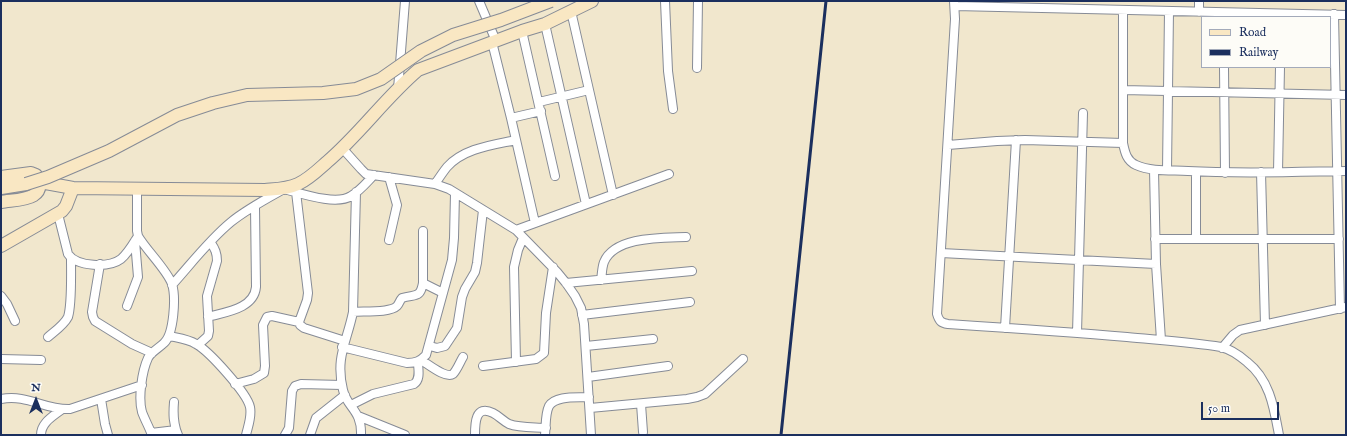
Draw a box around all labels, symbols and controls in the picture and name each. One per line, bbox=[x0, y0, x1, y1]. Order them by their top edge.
legend bbox=[1201, 16, 1331, 68]
text: Road bbox=[1239, 25, 1266, 40]
text: Railway bbox=[1239, 45, 1278, 60]
north arrow bbox=[16, 380, 56, 420]
text: N bbox=[31, 381, 41, 395]
scale bar bbox=[1203, 394, 1281, 420]
text: 50 m bbox=[1208, 401, 1230, 416]

